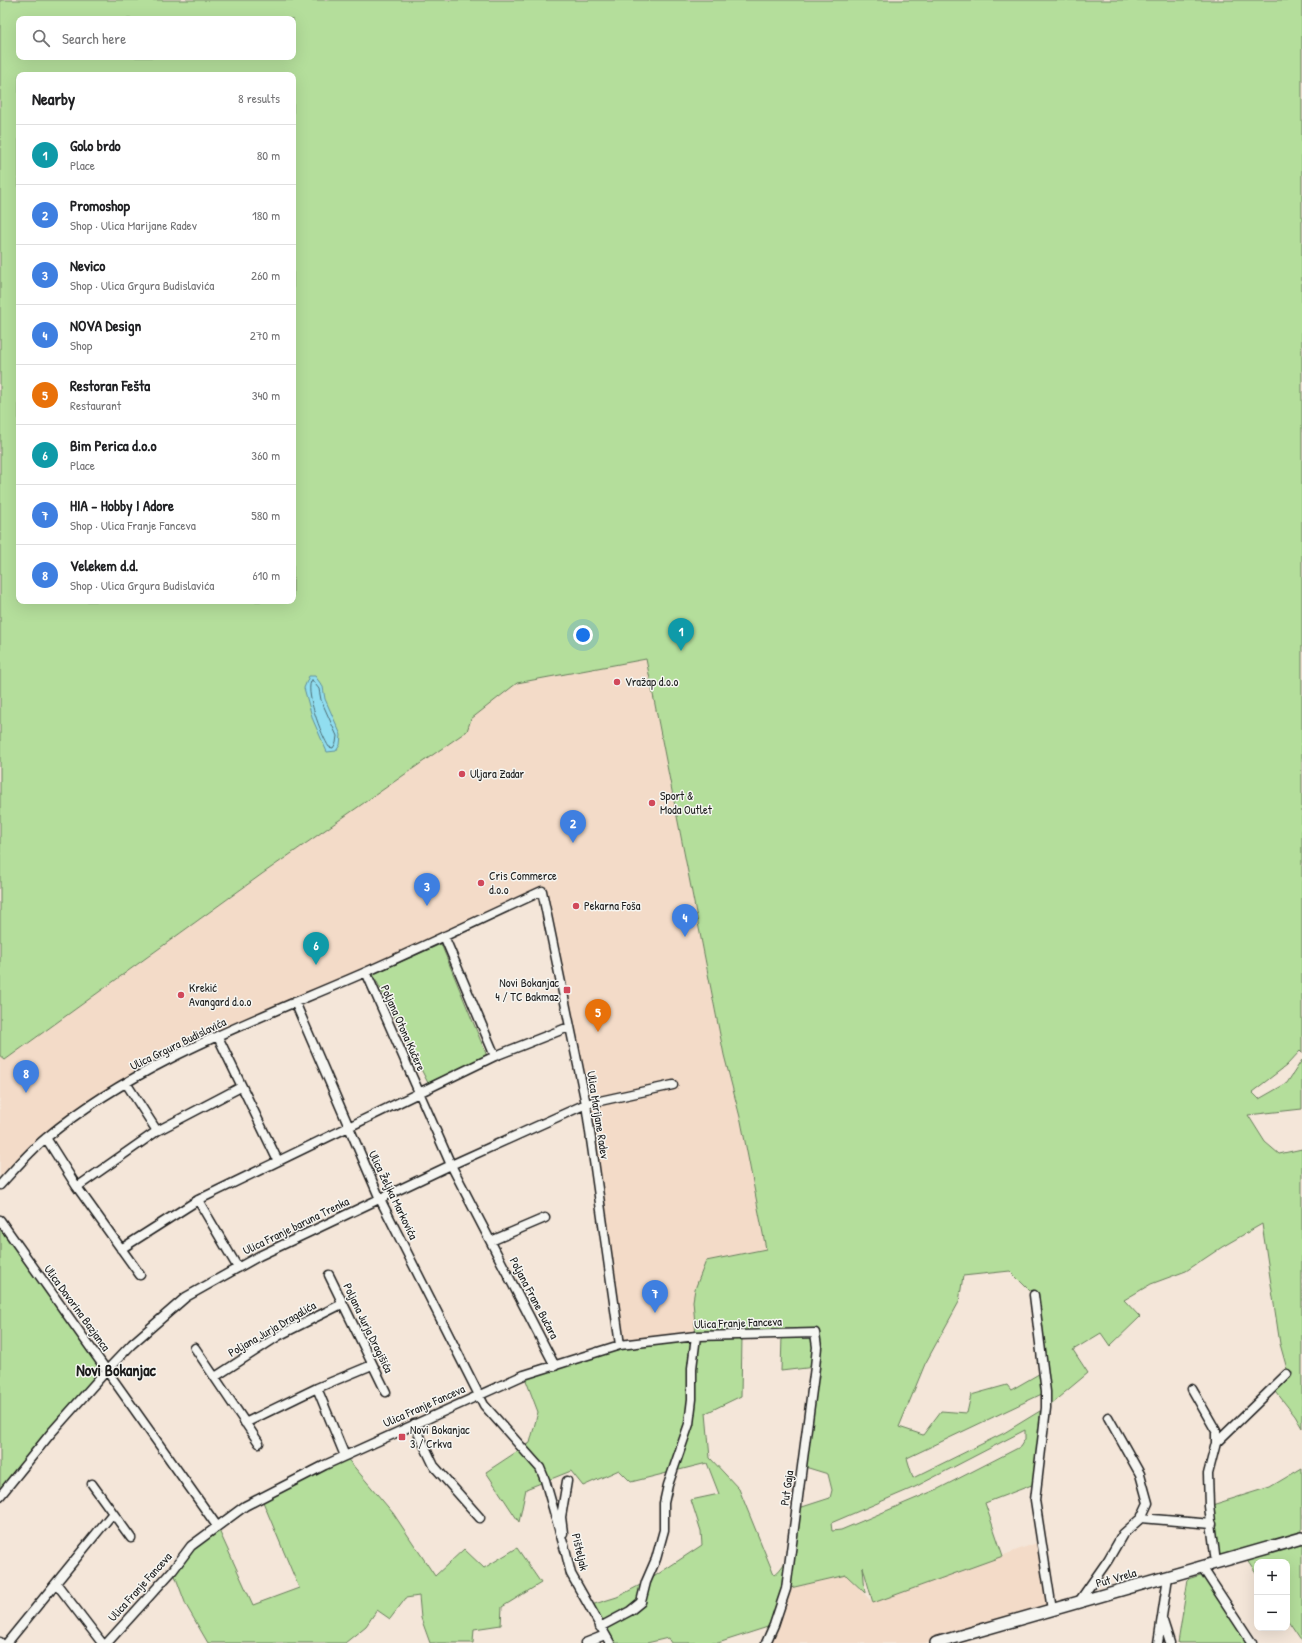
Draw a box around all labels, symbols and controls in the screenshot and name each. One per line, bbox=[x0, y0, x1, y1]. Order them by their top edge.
search box bbox=[16, 16, 296, 60]
icon: search bbox=[30, 27, 52, 49]
text: Search here bbox=[62, 28, 126, 49]
text: Nearby bbox=[32, 87, 75, 110]
text: 8 results bbox=[238, 89, 280, 107]
text: Golo brdo bbox=[70, 135, 121, 156]
text: 1 bbox=[43, 146, 47, 164]
text: 80 m bbox=[257, 146, 280, 164]
text: Place bbox=[70, 156, 95, 174]
text: Promoshop bbox=[70, 195, 130, 216]
text: 2 bbox=[42, 206, 48, 224]
text: 180 m bbox=[252, 206, 280, 224]
text: Shop · Ulica Marijane Radev bbox=[70, 216, 197, 234]
text: Nevico bbox=[70, 255, 105, 276]
text: 3 bbox=[42, 266, 48, 284]
text: 260 m bbox=[251, 266, 280, 284]
text: Shop · Ulica Grgura Budislavića bbox=[70, 276, 214, 294]
text: NOVA Design bbox=[70, 315, 141, 336]
text: 4 bbox=[43, 326, 47, 344]
text: 270 m bbox=[250, 326, 280, 344]
text: Shop bbox=[70, 336, 92, 354]
text: Restoran Fešta bbox=[70, 375, 150, 396]
text: 5 bbox=[42, 386, 48, 404]
text: 340 m bbox=[252, 386, 280, 404]
text: Restaurant bbox=[70, 396, 121, 414]
text: Bim Perica d.o.o bbox=[70, 435, 156, 456]
text: 6 bbox=[42, 446, 48, 464]
text: 360 m bbox=[251, 446, 280, 464]
text: Place bbox=[70, 456, 95, 474]
text: HIA - Hobby I Adore bbox=[70, 495, 174, 516]
text: 7 bbox=[42, 506, 48, 524]
text: 580 m bbox=[251, 506, 280, 524]
text: Shop · Ulica Franje Fanceva bbox=[70, 516, 196, 534]
text: Velekem d.d. bbox=[70, 555, 138, 576]
text: 8 bbox=[42, 566, 48, 584]
text: 610 m bbox=[252, 566, 280, 584]
text: Shop · Ulica Grgura Budislavića bbox=[70, 576, 214, 594]
pin: 1 bbox=[668, 618, 694, 651]
your location bbox=[573, 625, 593, 645]
place label: Vražap d.o.o bbox=[625, 673, 678, 690]
marker: Vražap d.o.o bbox=[612, 677, 622, 687]
place label: Uljara Zadar bbox=[470, 765, 525, 782]
marker: Uljara Zadar bbox=[457, 769, 467, 779]
place label: Sport & Moda Outlet bbox=[660, 787, 713, 818]
marker: Sport & Moda Outlet bbox=[647, 798, 657, 808]
pin: 2 bbox=[560, 810, 586, 843]
place label: Cris Commerce d.o.o bbox=[489, 867, 557, 898]
pin: 3 bbox=[414, 873, 440, 906]
marker: Cris Commerce d.o.o bbox=[476, 878, 486, 888]
place label: Pekarna Foša bbox=[584, 897, 641, 914]
marker: Pekarna Foša bbox=[571, 901, 581, 911]
pin: 4 bbox=[672, 904, 698, 937]
pin: 6 bbox=[303, 932, 329, 965]
place label: Novi Bokanjac 4 / TC Bakmaz bbox=[495, 974, 559, 1005]
place label: Krekić Avangard d.o.o bbox=[189, 979, 252, 1010]
street label: Poljana Otona Kučere bbox=[377, 982, 430, 1074]
marker: Novi Bokanjac 4 / TC Bakmaz bbox=[562, 985, 572, 995]
marker: Krekić Avangard d.o.o bbox=[176, 990, 186, 1000]
pin: 5 bbox=[585, 999, 611, 1032]
street label: Ulica Grgura Budislavića bbox=[127, 1013, 229, 1074]
pin: 8 bbox=[13, 1060, 39, 1093]
street label: Ulica Marijane Radev bbox=[583, 1070, 614, 1160]
street label: Ulica Željka Markovića bbox=[365, 1147, 422, 1242]
street label: Ulica Franje baruna Trenka bbox=[240, 1192, 352, 1259]
street label: Poljana Frane Bučara bbox=[506, 1254, 563, 1342]
street label: Ulica Davorina Bazjanca bbox=[40, 1261, 115, 1355]
street label: Poljana Jurja Dragišića bbox=[339, 1280, 398, 1376]
pin: 7 bbox=[642, 1280, 668, 1313]
street label: Poljana Jurja Dragalića bbox=[225, 1296, 319, 1361]
street label: Ulica Franje Fanceva bbox=[694, 1312, 782, 1333]
district label: Novi Bokanjac bbox=[76, 1359, 157, 1381]
street label: Ulica Franje Fanceva bbox=[380, 1380, 468, 1431]
place label: Novi Bokanjac 3 / Crkva bbox=[410, 1421, 470, 1452]
marker: Novi Bokanjac 3 / Crkva bbox=[397, 1432, 407, 1442]
street label: Put Gaja bbox=[776, 1469, 797, 1507]
street label: Pišteljak bbox=[568, 1532, 593, 1572]
street label: Ulica Franje Fanceva bbox=[104, 1548, 176, 1625]
map controls bbox=[1254, 1559, 1290, 1631]
button: + bbox=[1254, 1559, 1290, 1595]
street label: Put Vrela bbox=[1094, 1564, 1138, 1591]
button: − bbox=[1254, 1595, 1290, 1631]

